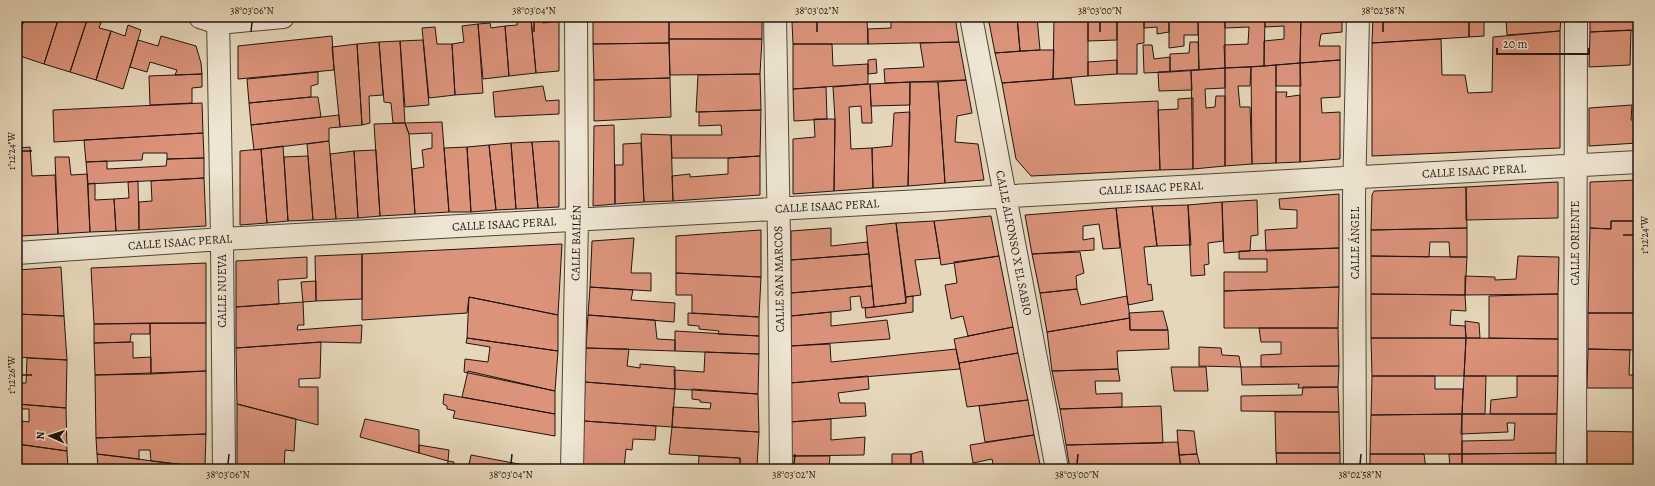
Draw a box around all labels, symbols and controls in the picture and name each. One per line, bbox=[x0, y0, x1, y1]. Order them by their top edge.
text: 38°03'06"N bbox=[230, 4, 274, 17]
text: 38°03'04"N bbox=[512, 4, 556, 17]
text: 38°03'02"N bbox=[795, 4, 839, 17]
text: 38°03'00"N bbox=[1078, 4, 1122, 17]
text: 38°02'58"N bbox=[1361, 4, 1405, 17]
scale bar bbox=[1497, 30, 1589, 56]
text: 20 m bbox=[1503, 36, 1527, 52]
text: 1°12'24"W bbox=[5, 131, 18, 170]
street label: CALLE ISAAC PERAL bbox=[1422, 160, 1527, 182]
street label: CALLE ALFONSO X EL SABIO bbox=[992, 169, 1036, 317]
street label: CALLE ISAAC PERAL bbox=[1099, 177, 1204, 199]
street label: CALLE ISAAC PERAL bbox=[775, 195, 880, 217]
street label: CALLE ORIENTE bbox=[1567, 201, 1583, 285]
street label: CALLE BAILÉN bbox=[567, 205, 585, 281]
street label: CALLE ÁNGEL bbox=[1347, 206, 1363, 279]
street label: CALLE ISAAC PERAL bbox=[452, 213, 557, 235]
text: 1°12'24"W bbox=[1638, 215, 1651, 254]
street label: CALLE SAN MARCOS bbox=[770, 226, 788, 332]
street label: CALLE ISAAC PERAL bbox=[127, 230, 233, 254]
street label: CALLE NUEVA bbox=[214, 253, 230, 328]
text: 1°12'26"W bbox=[5, 355, 18, 394]
north arrow bbox=[30, 416, 70, 456]
text: N bbox=[33, 431, 48, 440]
text: 38°03'06"N bbox=[206, 468, 250, 481]
text: 38°03'04"N bbox=[489, 468, 533, 481]
text: 38°03'02"N bbox=[772, 468, 816, 481]
text: 38°03'00"N bbox=[1055, 468, 1099, 481]
text: 38°02'58"N bbox=[1338, 468, 1382, 481]

